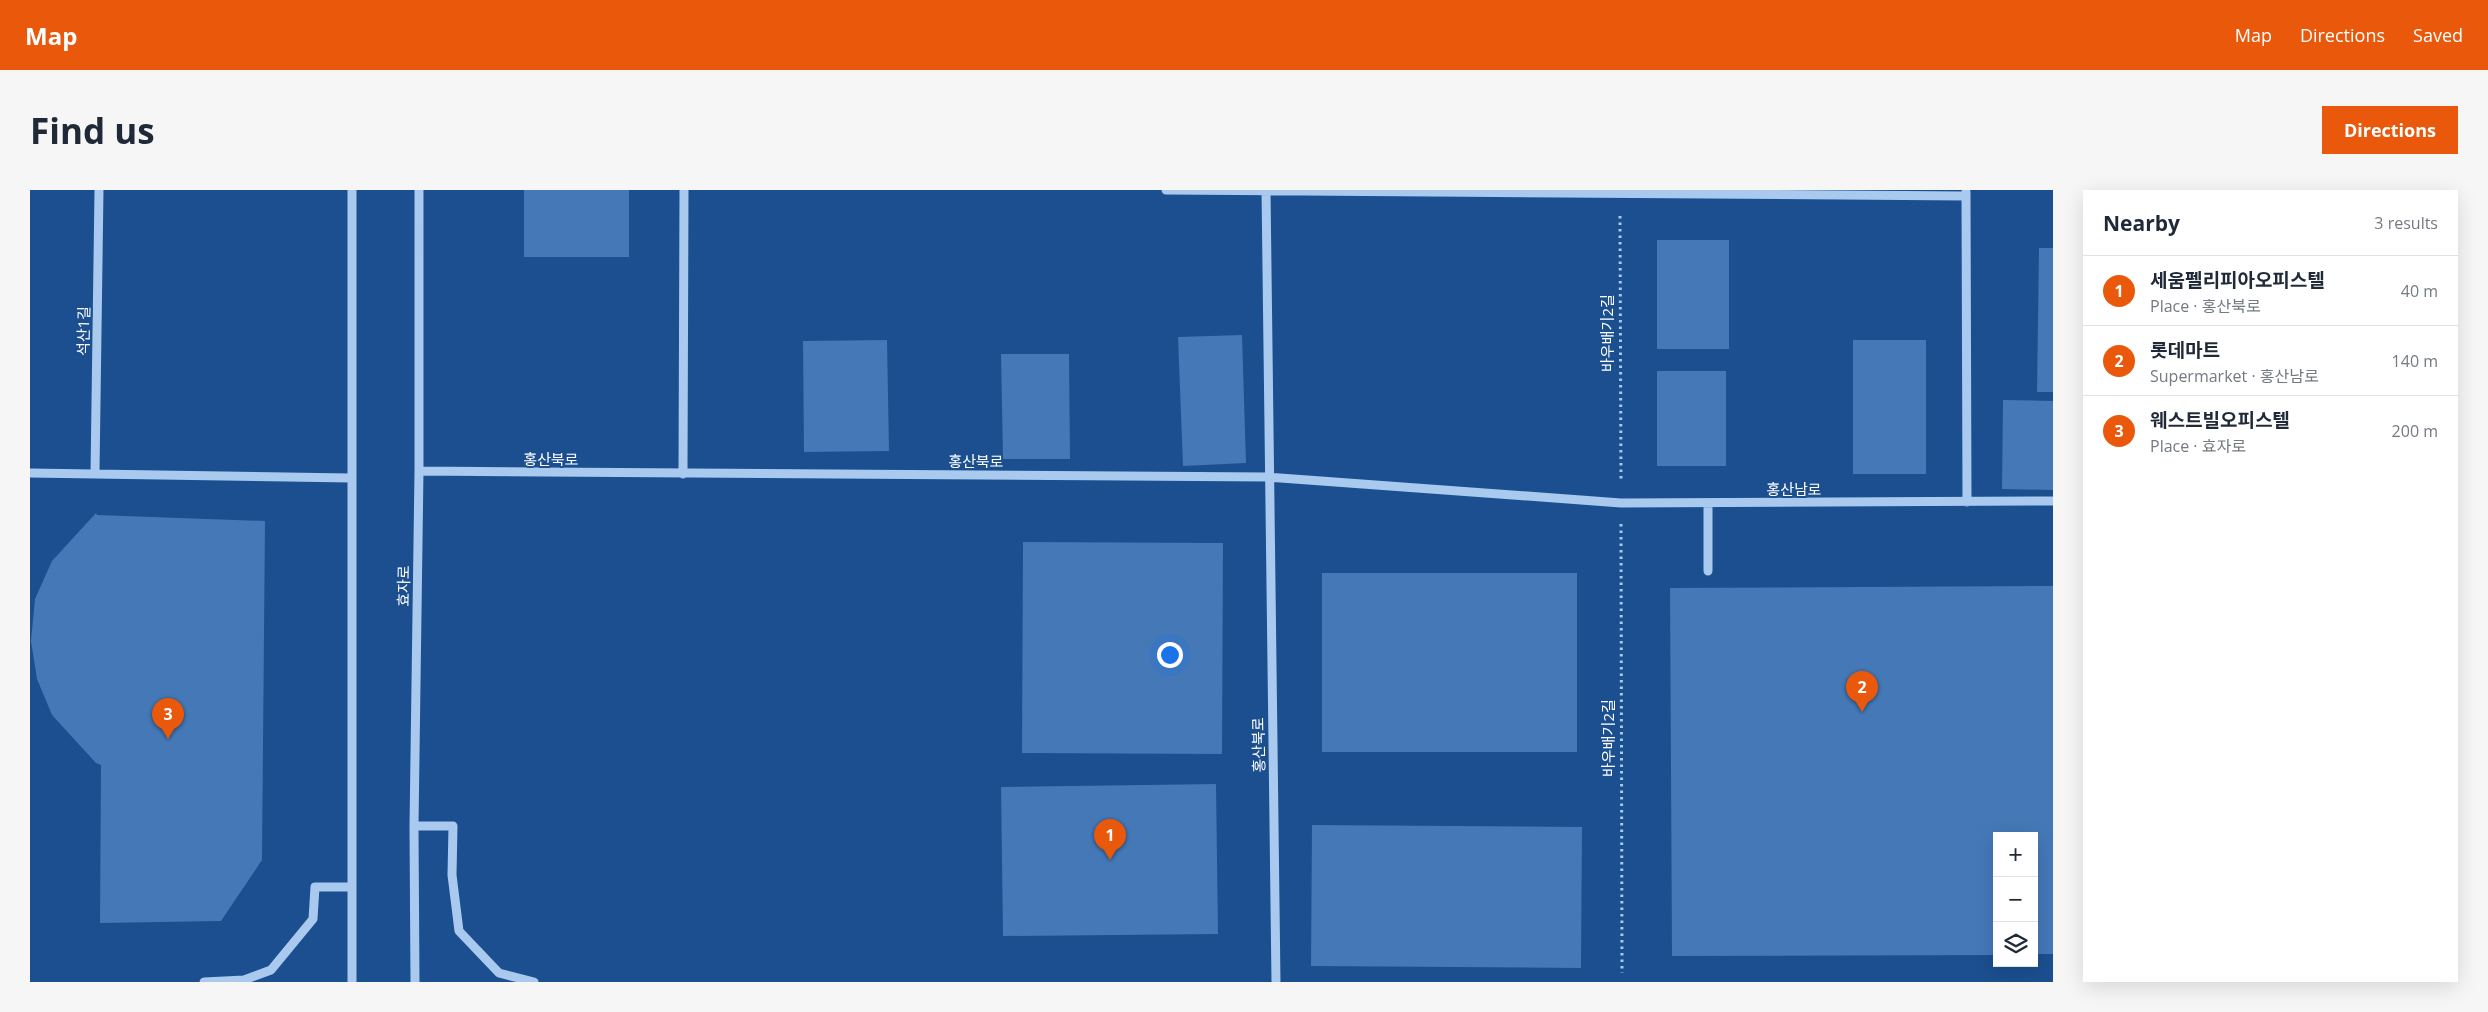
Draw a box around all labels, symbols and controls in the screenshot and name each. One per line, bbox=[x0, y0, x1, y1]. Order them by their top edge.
text: Map bbox=[25, 19, 77, 52]
text: Map bbox=[2235, 23, 2272, 47]
text: Directions bbox=[2300, 23, 2385, 47]
text: Saved bbox=[2413, 23, 2463, 47]
button: Directions bbox=[2322, 106, 2458, 154]
text: Find us bbox=[30, 107, 155, 154]
text: Nearby bbox=[2103, 209, 2180, 237]
text: 3 results bbox=[2374, 212, 2438, 234]
text: 세움펠리피아오피스텔 bbox=[2150, 267, 2325, 293]
text: 1 bbox=[2114, 280, 2124, 302]
text: 40 m bbox=[2401, 280, 2438, 302]
street label: 바우배기2길 bbox=[1597, 294, 1617, 372]
text: Place · 홍산북로 bbox=[2150, 295, 2261, 317]
street label: 석산1길 bbox=[73, 306, 93, 356]
text: 롯데마트 bbox=[2150, 337, 2220, 363]
text: 2 bbox=[2114, 350, 2124, 372]
text: 140 m bbox=[2392, 350, 2438, 372]
text: Supermarket · 홍산남로 bbox=[2150, 365, 2319, 387]
text: 웨스트빌오피스텔 bbox=[2150, 407, 2290, 433]
text: 3 bbox=[2114, 420, 2124, 442]
text: 200 m bbox=[2392, 420, 2438, 442]
text: Place · 효자로 bbox=[2150, 435, 2246, 457]
street label: 홍산북로 bbox=[523, 449, 579, 469]
street label: 홍산북로 bbox=[948, 451, 1004, 471]
street label: 홍산남로 bbox=[1766, 479, 1822, 499]
street label: 효자로 bbox=[393, 565, 413, 607]
your location bbox=[1157, 642, 1183, 668]
pin: 2 bbox=[1846, 671, 1878, 712]
pin: 3 bbox=[152, 698, 184, 739]
street label: 바우배기2길 bbox=[1598, 699, 1618, 777]
street label: 홍산북로 bbox=[1248, 717, 1268, 773]
pin: 1 bbox=[1094, 819, 1126, 860]
map controls bbox=[1993, 832, 2038, 967]
button: + bbox=[1993, 832, 2038, 877]
button: − bbox=[1993, 877, 2038, 922]
button: layers bbox=[1993, 922, 2038, 967]

